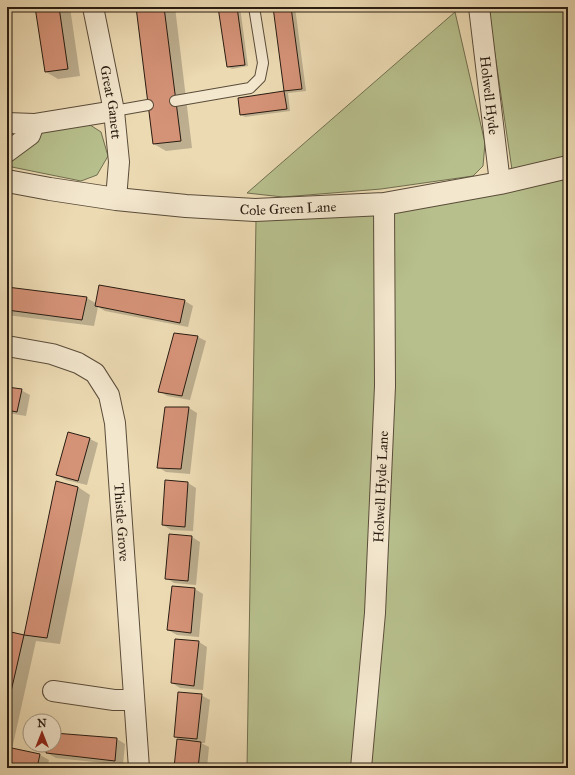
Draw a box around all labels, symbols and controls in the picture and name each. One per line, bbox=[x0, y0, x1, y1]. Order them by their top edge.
street label: Holwell Hyde bbox=[476, 55, 503, 136]
street label: Great Ganett bbox=[96, 64, 125, 140]
street label: Cole Green Lane bbox=[239, 198, 337, 219]
street label: Holwell Hyde Lane bbox=[370, 430, 392, 543]
street label: Thistle Grove bbox=[111, 482, 133, 562]
north arrow bbox=[22, 713, 62, 753]
text: N bbox=[37, 717, 47, 730]

